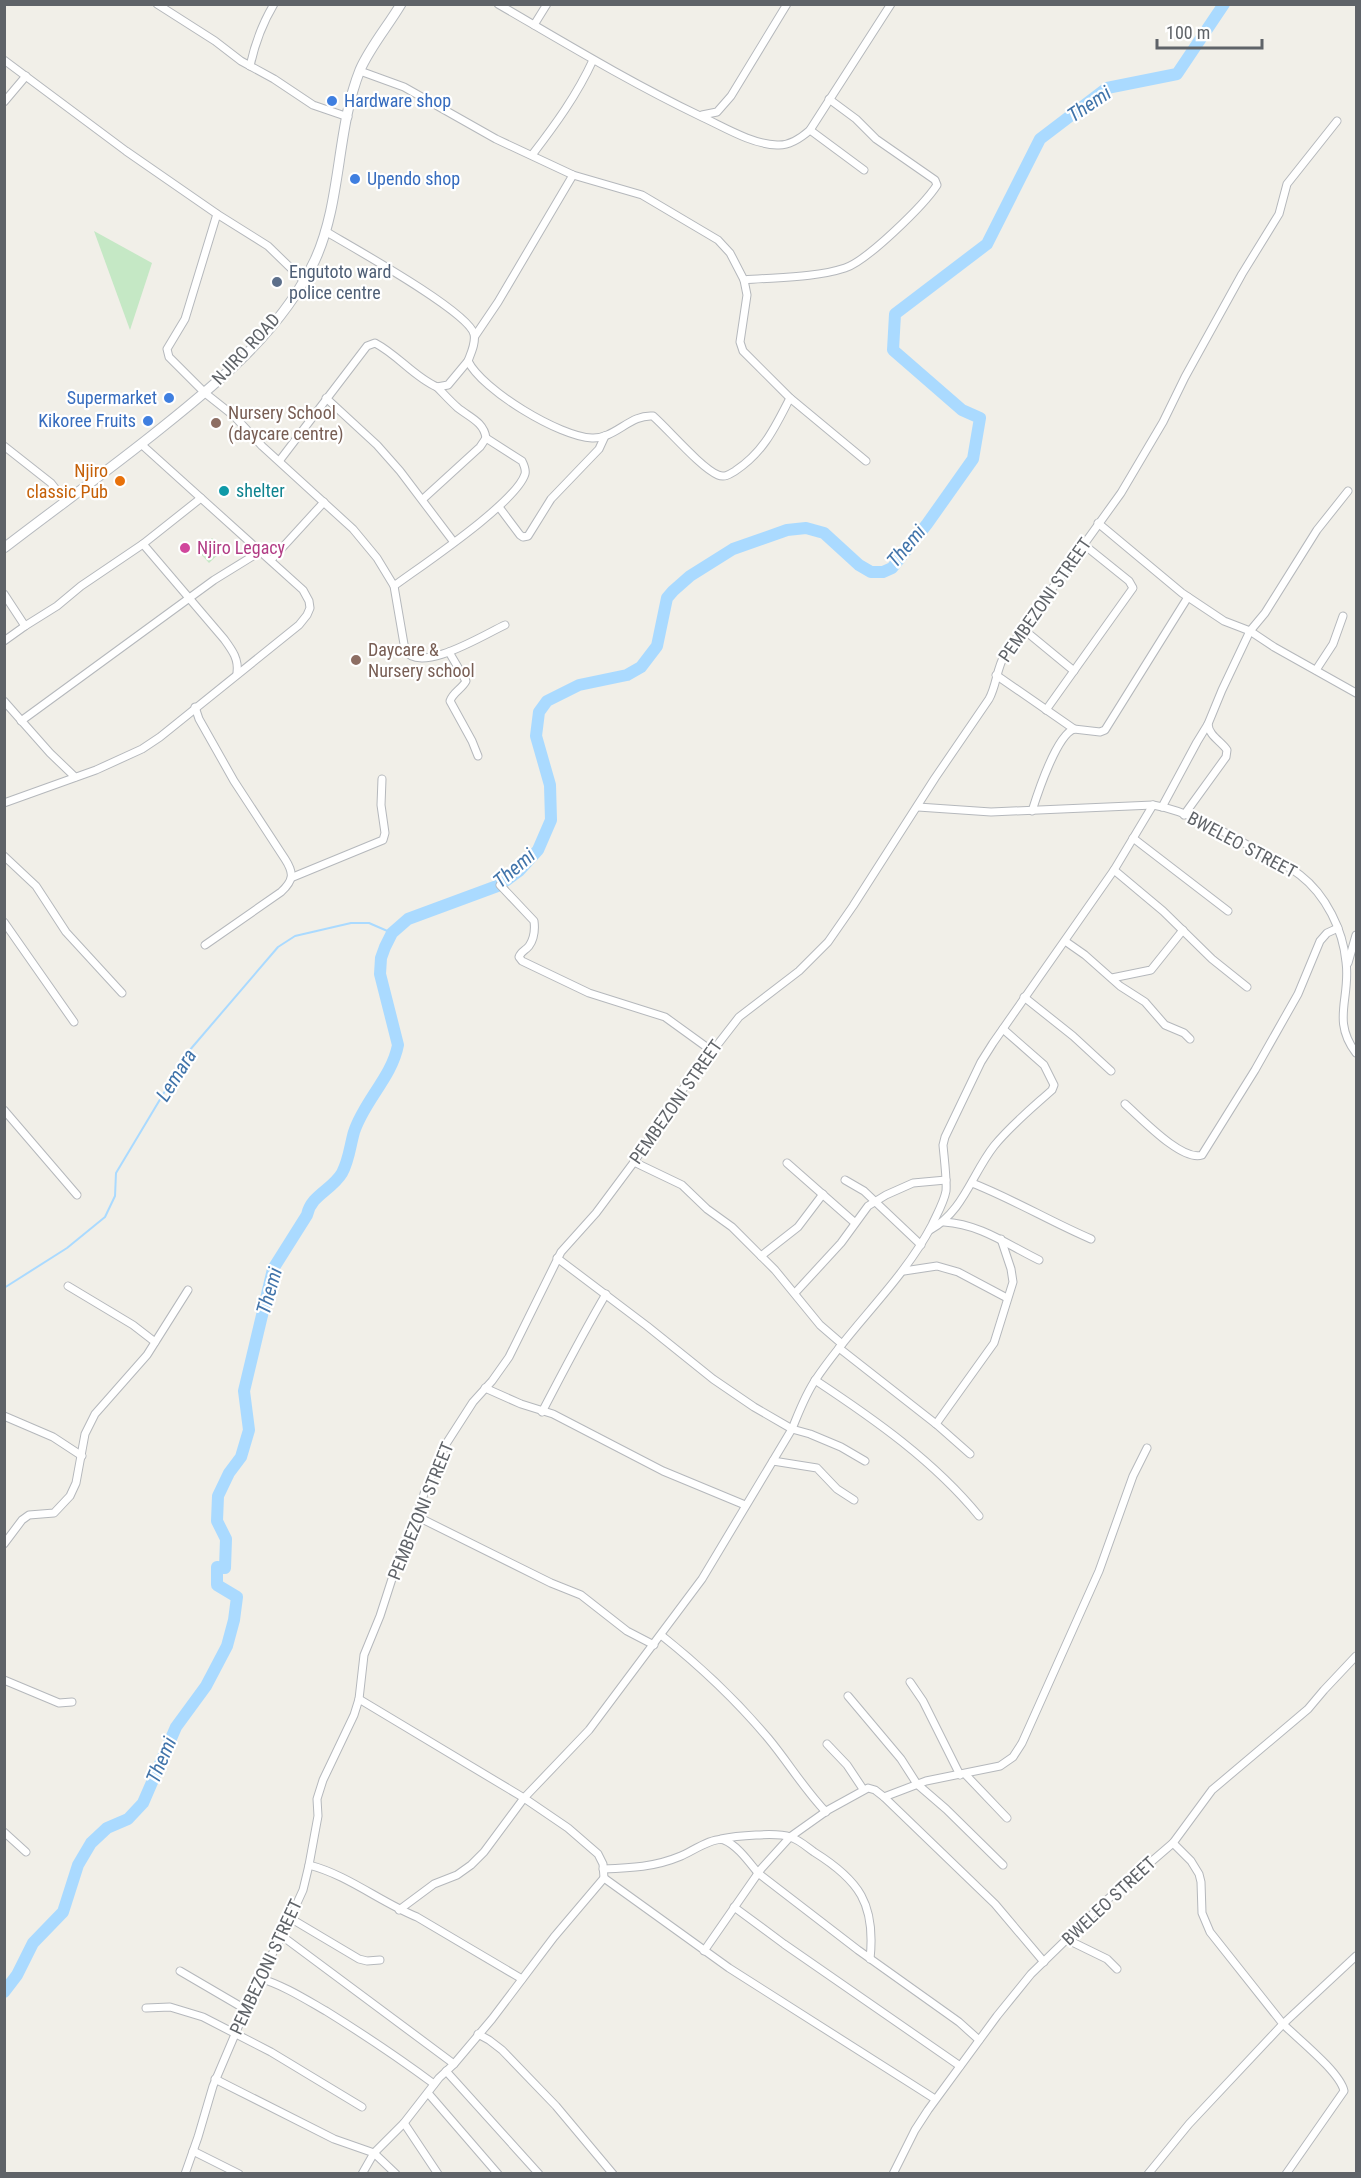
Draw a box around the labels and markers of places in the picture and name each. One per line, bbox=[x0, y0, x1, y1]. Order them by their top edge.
place label: Hardware shop bbox=[344, 90, 451, 111]
marker: Hardware shop bbox=[325, 94, 339, 108]
place label: Upendo shop bbox=[367, 168, 460, 189]
marker: Upendo shop bbox=[348, 172, 362, 186]
place label: Engutoto ward police centre bbox=[289, 261, 391, 303]
marker: Engutoto ward police centre bbox=[270, 275, 284, 289]
place label: Supermarket bbox=[67, 387, 157, 408]
marker: Supermarket bbox=[162, 391, 176, 405]
place label: Nursery School (daycare centre) bbox=[228, 402, 344, 445]
place label: Kikoree Fruits bbox=[38, 410, 136, 431]
marker: Kikoree Fruits bbox=[141, 414, 155, 428]
marker: Nursery School (daycare centre) bbox=[209, 416, 223, 430]
place label: Njiro classic Pub bbox=[26, 460, 108, 502]
marker: Njiro classic Pub bbox=[113, 474, 127, 488]
place label: shelter bbox=[236, 480, 285, 501]
marker: shelter bbox=[217, 484, 231, 498]
place label: Njiro Legacy bbox=[197, 537, 286, 558]
marker: Njiro Legacy bbox=[178, 541, 192, 555]
place label: Daycare & Nursery school bbox=[368, 639, 475, 681]
marker: Daycare & Nursery school bbox=[349, 653, 363, 667]

